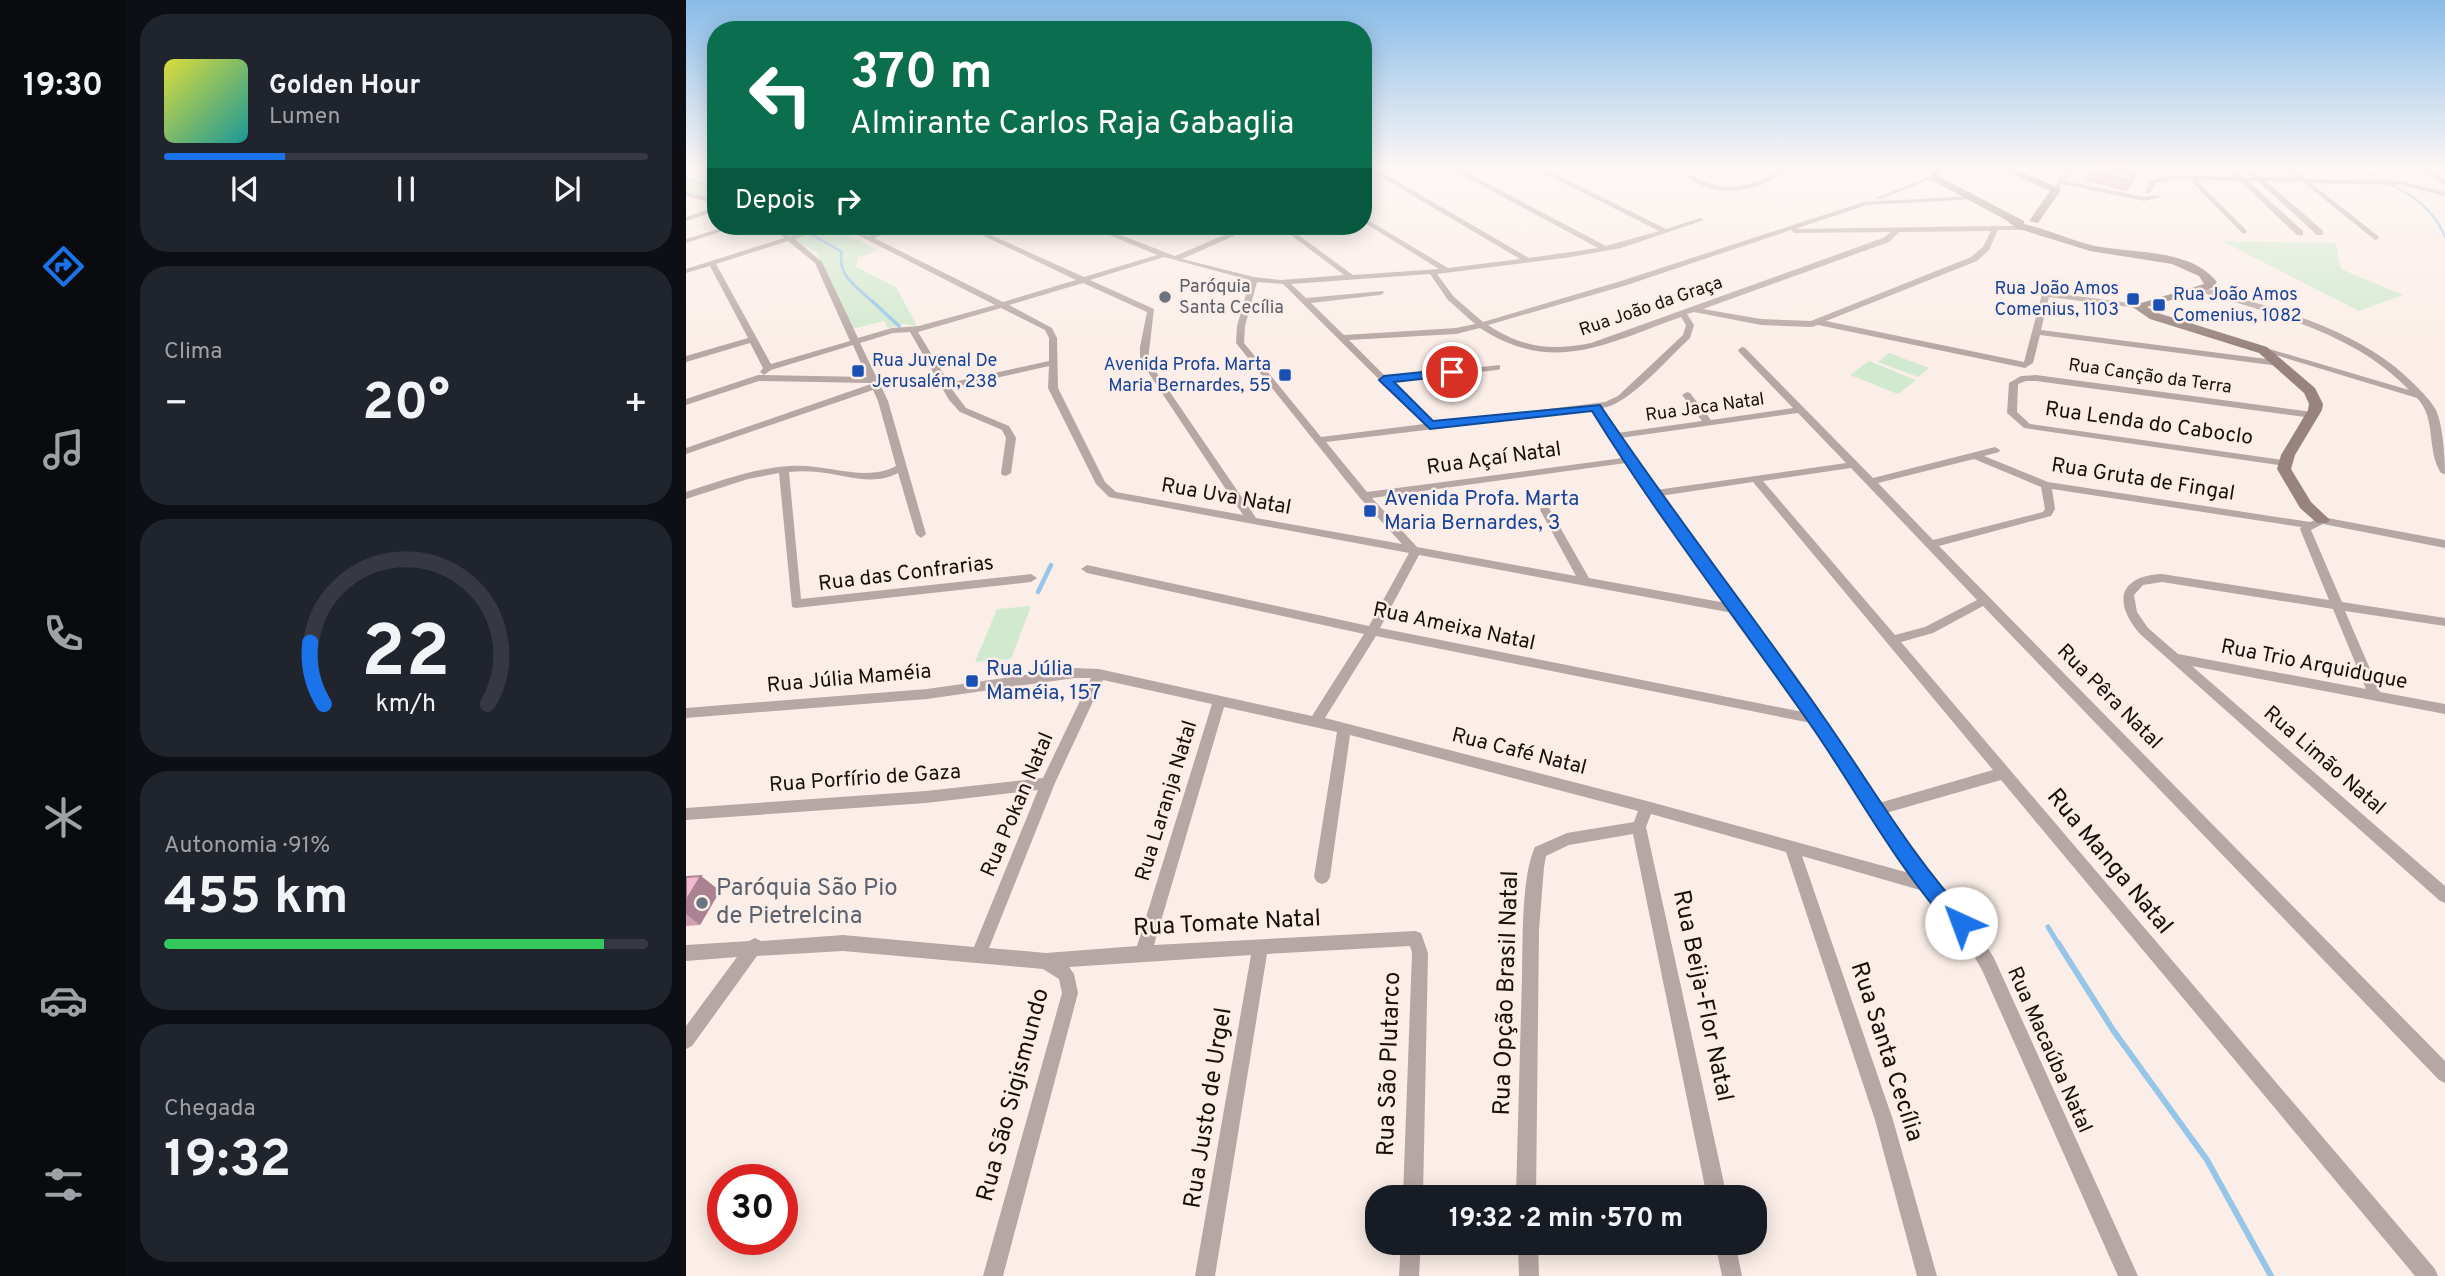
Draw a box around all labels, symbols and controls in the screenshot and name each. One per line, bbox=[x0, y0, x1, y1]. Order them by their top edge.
text: 370 m bbox=[850, 44, 992, 106]
icon: left bbox=[735, 49, 826, 140]
text: 19:30 bbox=[23, 67, 103, 107]
text: Golden Hour bbox=[269, 70, 420, 103]
text: Lumen bbox=[269, 103, 340, 132]
text: Almirante Carlos Raja Gabaglia bbox=[850, 105, 1294, 145]
icon: previous bbox=[226, 170, 264, 208]
icon: pause bbox=[387, 170, 425, 208]
icon: next bbox=[548, 170, 586, 208]
icon: right bbox=[829, 182, 867, 220]
text: Depois bbox=[735, 185, 815, 218]
icon: directions bbox=[39, 242, 88, 291]
street label: Rua João da Graça bbox=[1576, 272, 1726, 342]
place label: Paróquia Santa Cecília bbox=[1179, 276, 1284, 320]
place label: Rua João Amos Comenius, 1103 bbox=[1994, 278, 2119, 322]
place label: Rua João Amos Comenius, 1082 bbox=[2173, 284, 2302, 328]
marker: Paróquia Santa Cecília bbox=[1157, 289, 1173, 305]
marker: Rua João Amos Comenius, 1103 bbox=[2125, 291, 2141, 307]
marker: Rua João Amos Comenius, 1082 bbox=[2151, 297, 2167, 313]
text: Clima bbox=[164, 338, 222, 367]
pin bbox=[1422, 342, 1482, 402]
place label: Rua Juvenal De Jerusalém, 238 bbox=[872, 350, 998, 394]
icon: arrive bbox=[1433, 353, 1471, 391]
place label: Avenida Profa. Marta Maria Bernardes, 55 bbox=[1104, 354, 1271, 398]
street label: Rua Canção da Terra bbox=[2067, 354, 2233, 400]
marker: Rua Juvenal De Jerusalém, 238 bbox=[850, 363, 866, 379]
marker: Avenida Profa. Marta Maria Bernardes, 55 bbox=[1277, 367, 1293, 383]
text: 20° bbox=[362, 372, 450, 438]
text: − bbox=[164, 381, 189, 430]
text: + bbox=[623, 381, 648, 430]
street label: Rua Jaca Natal bbox=[1644, 388, 1766, 428]
street label: Rua Lenda do Caboclo bbox=[2043, 396, 2255, 452]
icon: music bbox=[39, 425, 88, 474]
street label: Rua Açaí Natal bbox=[1425, 436, 1563, 482]
street label: Rua Gruta de Fingal bbox=[2049, 452, 2237, 508]
street label: Rua Uva Natal bbox=[1159, 472, 1293, 522]
place label: Avenida Profa. Marta Maria Bernardes, 3 bbox=[1384, 486, 1579, 537]
marker: Avenida Profa. Marta Maria Bernardes, 3 bbox=[1362, 503, 1378, 519]
street label: Rua das Confrarias bbox=[817, 550, 995, 598]
street label: Rua Ameixa Natal bbox=[1370, 597, 1538, 657]
icon: phone bbox=[39, 609, 88, 658]
text: 22 bbox=[361, 610, 451, 702]
street label: Rua Trio Arquiduque bbox=[2218, 634, 2410, 696]
street label: Rua Pêra Natal bbox=[2050, 638, 2168, 756]
place label: Rua Júlia Maméia, 157 bbox=[986, 656, 1101, 707]
street label: Rua Júlia Maméia bbox=[766, 658, 932, 700]
marker: Rua Júlia Maméia, 157 bbox=[964, 673, 980, 689]
text: km/h bbox=[376, 689, 436, 721]
street label: Rua Limão Natal bbox=[2257, 700, 2391, 822]
street label: Rua Laranja Natal bbox=[1130, 717, 1204, 885]
street label: Rua Café Natal bbox=[1449, 722, 1589, 782]
street label: Rua Pokan Natal bbox=[975, 729, 1061, 881]
street label: Rua Porfírio de Gaza bbox=[768, 759, 962, 799]
street label: Rua Manga Natal bbox=[2039, 783, 2179, 941]
icon: climate bbox=[39, 793, 88, 842]
text: Autonomia · 91% bbox=[164, 832, 330, 861]
text: 455 km bbox=[164, 866, 349, 932]
street label: Rua Opção Brasil Natal bbox=[1488, 870, 1526, 1116]
place label: Paróquia São Pio de Pietrelcina bbox=[716, 874, 898, 932]
position arrow bbox=[1924, 886, 1998, 960]
street label: Rua Beija-Flor Natal bbox=[1665, 887, 1739, 1105]
marker: Paróquia São Pio de Pietrelcina bbox=[694, 895, 710, 911]
street label: Rua Tomate Natal bbox=[1132, 904, 1322, 944]
street label: Rua Santa Cecília bbox=[1843, 958, 1929, 1146]
street label: Rua Macaúba Natal bbox=[2000, 962, 2098, 1138]
street label: Rua São Plutarco bbox=[1372, 971, 1408, 1157]
icon: car bbox=[39, 976, 88, 1025]
street label: Rua São Sigismundo bbox=[971, 985, 1057, 1205]
street label: Rua Justo de Urgel bbox=[1178, 1005, 1240, 1211]
text: Chegada bbox=[164, 1095, 256, 1124]
text: 19:32 bbox=[164, 1129, 291, 1195]
icon: filters bbox=[39, 1160, 88, 1209]
speed limit sign: 30 bbox=[707, 1164, 798, 1255]
text: 19:32 · 2 min · 570 m bbox=[1449, 1203, 1683, 1236]

